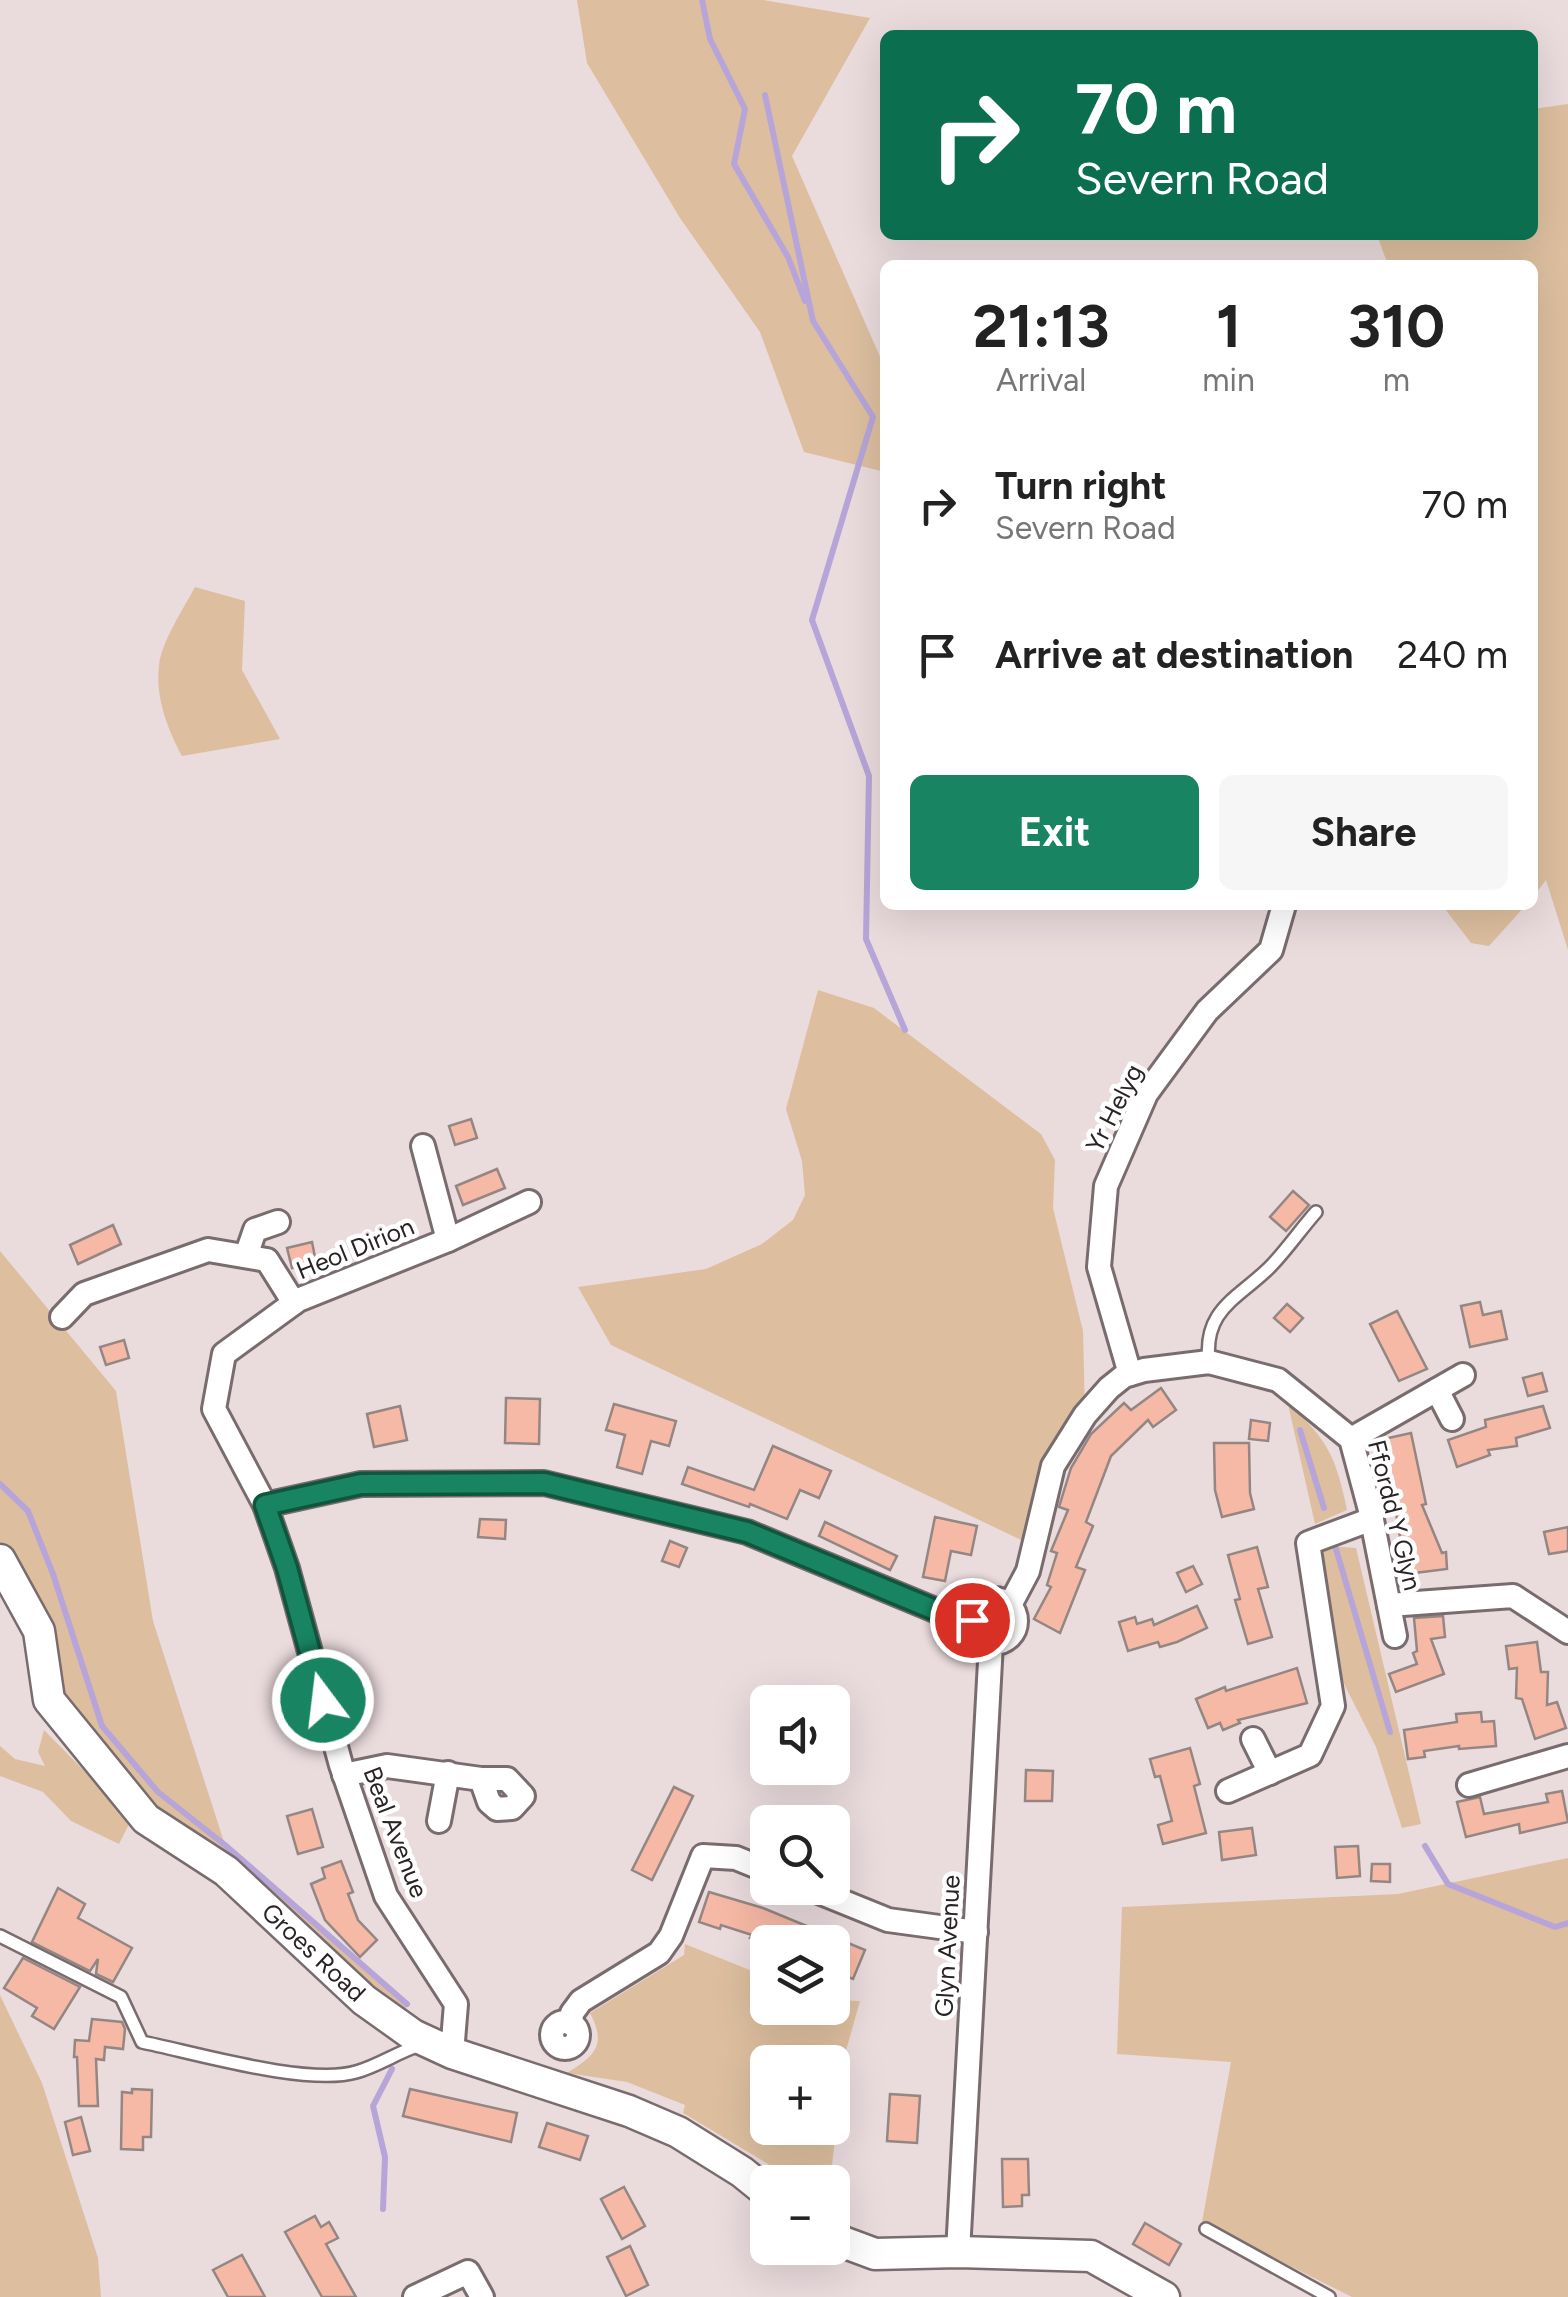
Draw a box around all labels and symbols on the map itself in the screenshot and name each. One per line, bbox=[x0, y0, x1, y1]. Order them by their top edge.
street label: Yr Helyg bbox=[1079, 1059, 1149, 1157]
street label: Heol Dirion bbox=[292, 1211, 418, 1285]
street label: Ffordd Y Glyn bbox=[1362, 1437, 1428, 1593]
pin bbox=[930, 1578, 1015, 1663]
position arrow bbox=[271, 1648, 375, 1752]
street label: Beal Avenue bbox=[357, 1762, 435, 1902]
street label: Glyn Avenue bbox=[928, 1874, 966, 2018]
street label: Groes Road bbox=[256, 1896, 372, 2008]

